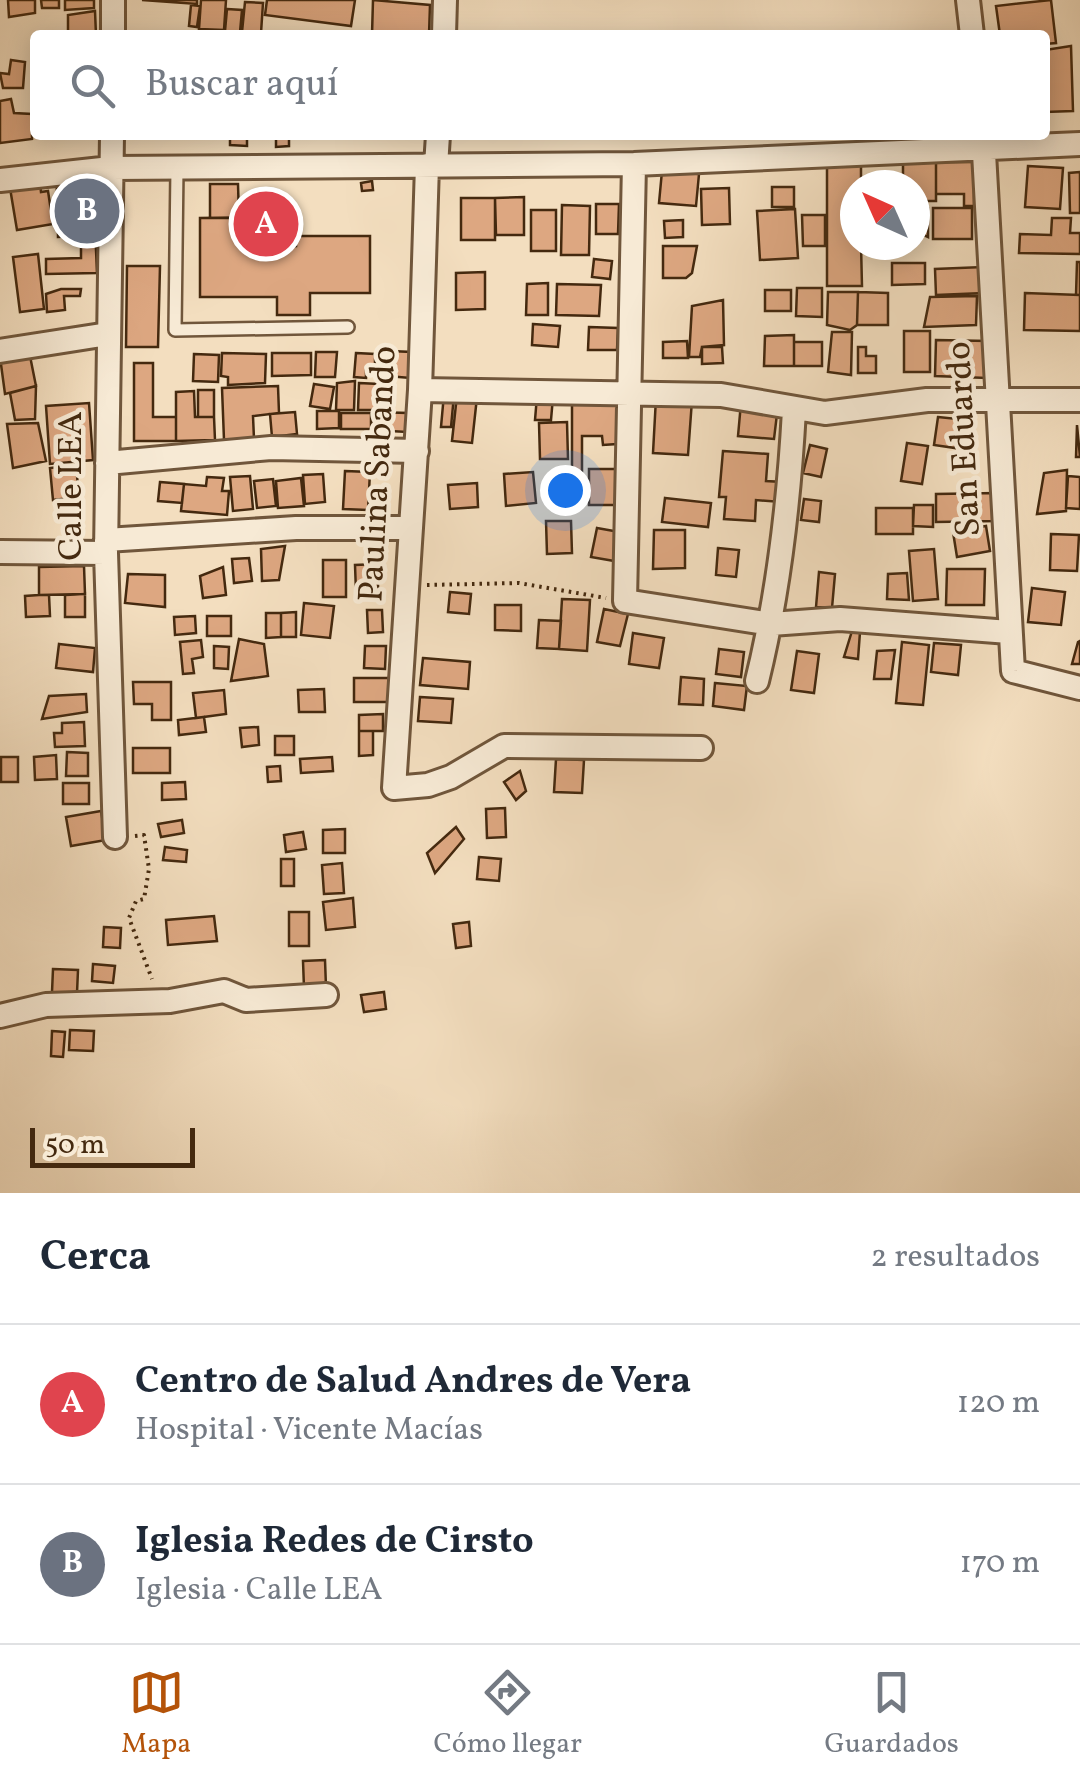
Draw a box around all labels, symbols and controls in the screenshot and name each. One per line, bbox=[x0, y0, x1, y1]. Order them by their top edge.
search box bbox=[30, 30, 1050, 140]
icon: search bbox=[65, 58, 120, 113]
text: Buscar aquí bbox=[145, 59, 338, 112]
north arrow bbox=[840, 170, 930, 260]
pin: B bbox=[54, 174, 120, 248]
pin: A bbox=[234, 186, 298, 262]
street label: San Eduardo bbox=[936, 340, 994, 538]
street label: Paulina Sabando bbox=[348, 345, 410, 603]
street label: Calle LEA bbox=[48, 411, 96, 561]
your location bbox=[540, 465, 591, 516]
scale bar bbox=[30, 1123, 195, 1168]
text: 50 m bbox=[45, 1126, 105, 1165]
text: Cerca bbox=[40, 1229, 151, 1288]
text: 2 resultados bbox=[871, 1236, 1040, 1280]
text: Centro de Salud Andres de Vera bbox=[135, 1356, 691, 1409]
text: A bbox=[61, 1382, 84, 1426]
text: 120 m bbox=[957, 1382, 1040, 1426]
text: Hospital · Vicente Macías bbox=[135, 1409, 483, 1453]
text: Iglesia Redes de Cirsto bbox=[135, 1516, 534, 1569]
text: B bbox=[62, 1542, 83, 1586]
text: 170 m bbox=[959, 1542, 1040, 1586]
text: Iglesia · Calle LEA bbox=[135, 1569, 383, 1613]
tab: Mapa bbox=[121, 1665, 191, 1764]
tab: Cómo llegar bbox=[434, 1665, 582, 1764]
tab: Guardados bbox=[824, 1665, 959, 1764]

